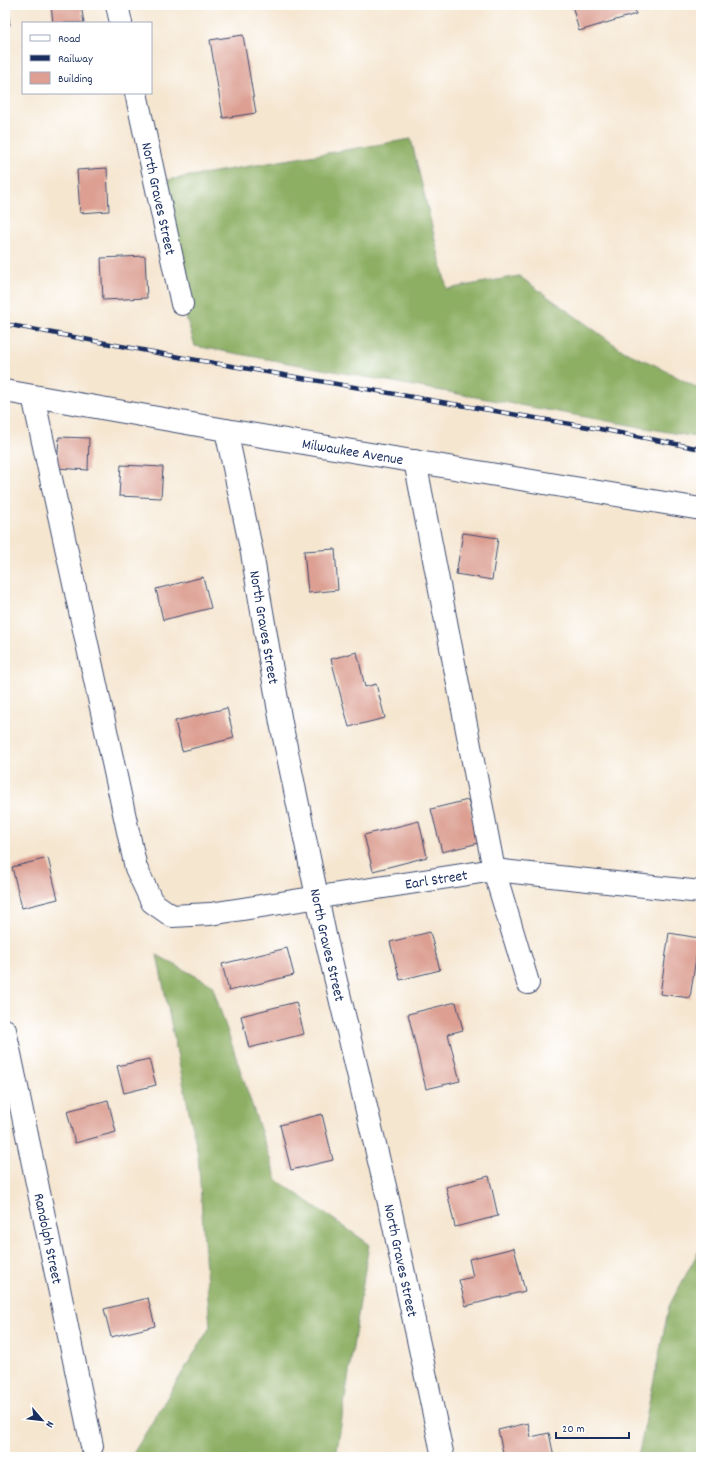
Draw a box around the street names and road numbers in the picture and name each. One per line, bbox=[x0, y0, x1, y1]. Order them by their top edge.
street label: North Graves Street bbox=[134, 140, 180, 258]
street label: Milwaukee Avenue bbox=[300, 434, 405, 472]
street label: North Graves Street bbox=[242, 569, 283, 686]
street label: Earl Street bbox=[404, 865, 470, 897]
street label: North Graves Street bbox=[303, 887, 350, 1004]
street label: Randolph Street bbox=[26, 1191, 67, 1287]
street label: North Graves Street bbox=[377, 1202, 422, 1320]

